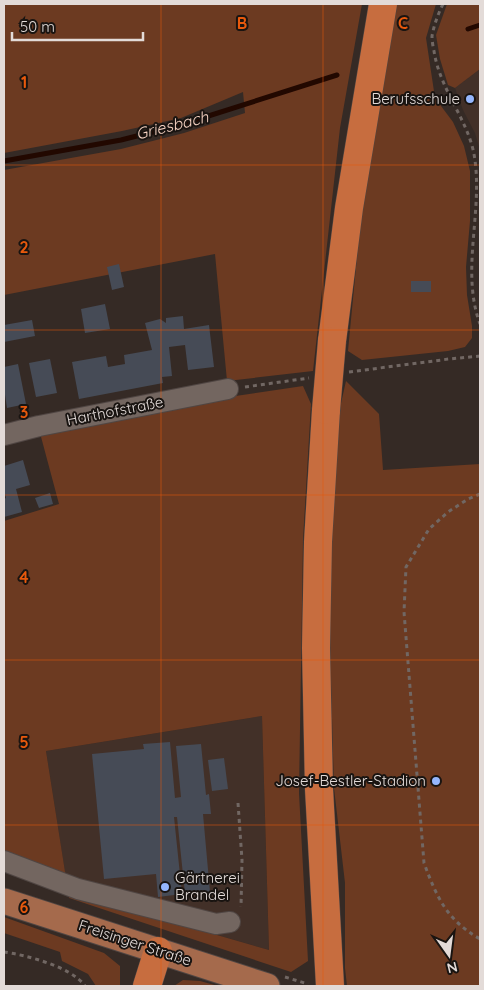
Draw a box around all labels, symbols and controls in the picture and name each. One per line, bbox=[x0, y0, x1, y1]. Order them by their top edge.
scale bar bbox=[12, 10, 144, 42]
text: B bbox=[237, 13, 247, 33]
text: C bbox=[398, 13, 408, 33]
text: 50 m bbox=[20, 17, 55, 36]
text: 1 bbox=[21, 72, 27, 92]
place label: Berufsschule bbox=[371, 89, 460, 108]
marker: Berufsschule bbox=[464, 93, 476, 105]
water label: Griesbach bbox=[134, 106, 211, 144]
text: 2 bbox=[19, 237, 29, 257]
street label: Harthofstraße bbox=[65, 392, 165, 429]
text: 3 bbox=[20, 402, 28, 422]
text: 4 bbox=[19, 567, 29, 587]
text: 5 bbox=[19, 732, 29, 752]
place label: Josef-Bestler-Stadion bbox=[275, 771, 426, 790]
marker: Josef-Bestler-Stadion bbox=[430, 775, 442, 787]
place label: Gärtnerei Brandel bbox=[175, 868, 240, 904]
marker: Gärtnerei Brandel bbox=[159, 881, 171, 893]
text: 6 bbox=[20, 897, 29, 917]
street label: Freisinger Straße bbox=[76, 915, 194, 970]
north arrow bbox=[424, 930, 474, 980]
text: N bbox=[445, 958, 459, 978]

